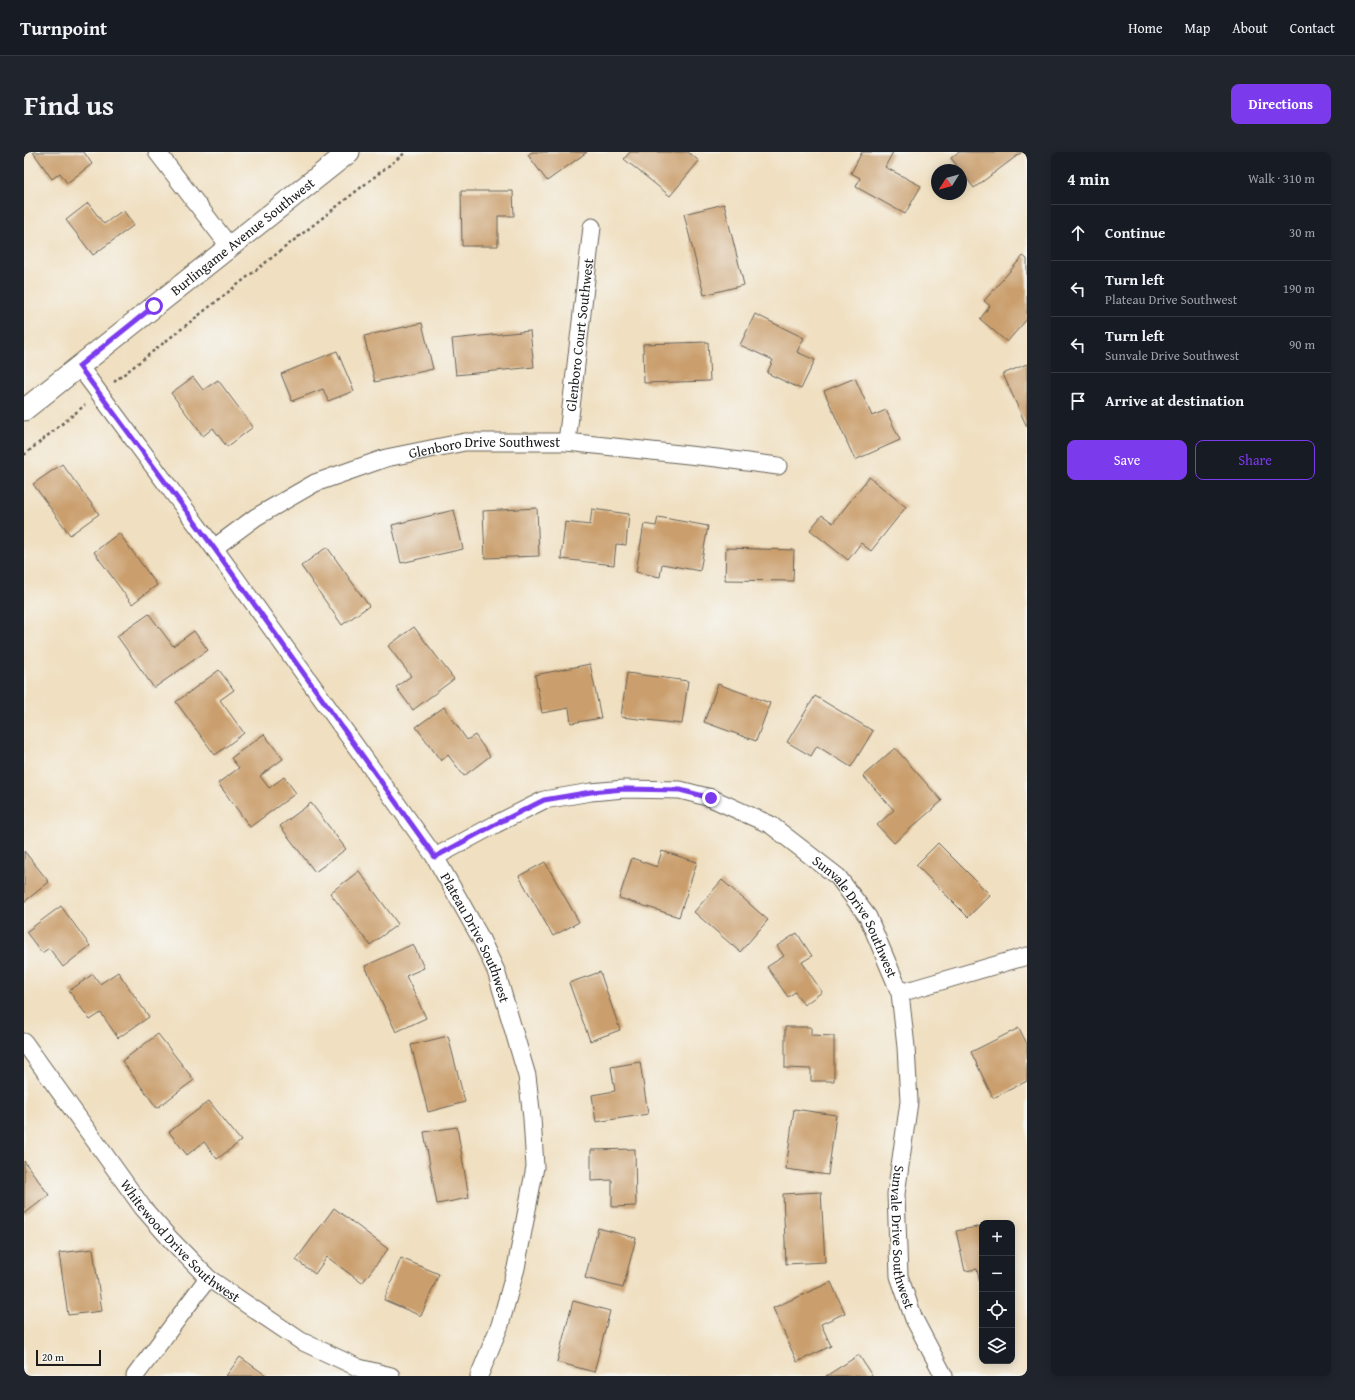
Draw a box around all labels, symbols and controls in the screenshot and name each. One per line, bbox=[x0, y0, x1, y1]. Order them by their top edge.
text: Turnpoint bbox=[20, 14, 107, 42]
text: Home bbox=[1128, 18, 1163, 38]
text: Map bbox=[1185, 18, 1210, 38]
text: About bbox=[1232, 18, 1268, 38]
text: Contact bbox=[1290, 18, 1335, 38]
text: Find us bbox=[24, 84, 114, 125]
button: Directions bbox=[1231, 84, 1331, 124]
north arrow bbox=[931, 164, 967, 200]
text: 4 min bbox=[1067, 166, 1109, 191]
text: Walk · 310 m bbox=[1248, 169, 1315, 188]
street label: Burlingame Avenue Southwest bbox=[166, 173, 319, 300]
icon: ahead bbox=[1067, 222, 1089, 244]
text: Continue bbox=[1105, 222, 1166, 243]
text: 30 m bbox=[1289, 223, 1315, 242]
street label: Glenboro Court Southwest bbox=[561, 257, 598, 412]
text: Turn left bbox=[1105, 269, 1164, 290]
icon: left bbox=[1067, 278, 1089, 300]
text: 190 m bbox=[1283, 279, 1315, 298]
text: Plateau Drive Southwest bbox=[1105, 290, 1237, 309]
route start bbox=[145, 297, 163, 315]
text: Turn left bbox=[1105, 325, 1164, 346]
icon: left bbox=[1067, 334, 1089, 356]
text: 90 m bbox=[1289, 335, 1315, 354]
text: Sunvale Drive Southwest bbox=[1105, 346, 1239, 365]
icon: arrive bbox=[1067, 390, 1089, 412]
text: Arrive at destination bbox=[1105, 390, 1244, 411]
street label: Glenboro Drive Southwest bbox=[407, 432, 560, 463]
button: Save bbox=[1067, 440, 1187, 480]
button: Share bbox=[1195, 440, 1315, 480]
route end bbox=[702, 789, 720, 807]
street label: Sunvale Drive Southwest bbox=[808, 851, 902, 981]
street label: Plateau Drive Southwest bbox=[436, 869, 515, 1005]
street label: Sunvale Drive Southwest bbox=[886, 1164, 920, 1312]
street label: Whitewood Drive Southwest bbox=[116, 1175, 244, 1307]
map controls bbox=[979, 1220, 1015, 1364]
button: + bbox=[979, 1220, 1015, 1256]
button: − bbox=[979, 1256, 1015, 1292]
button: locate bbox=[979, 1292, 1015, 1328]
button: layers bbox=[979, 1328, 1015, 1364]
scale bar bbox=[36, 1348, 101, 1367]
text: 20 m bbox=[42, 1349, 64, 1365]

